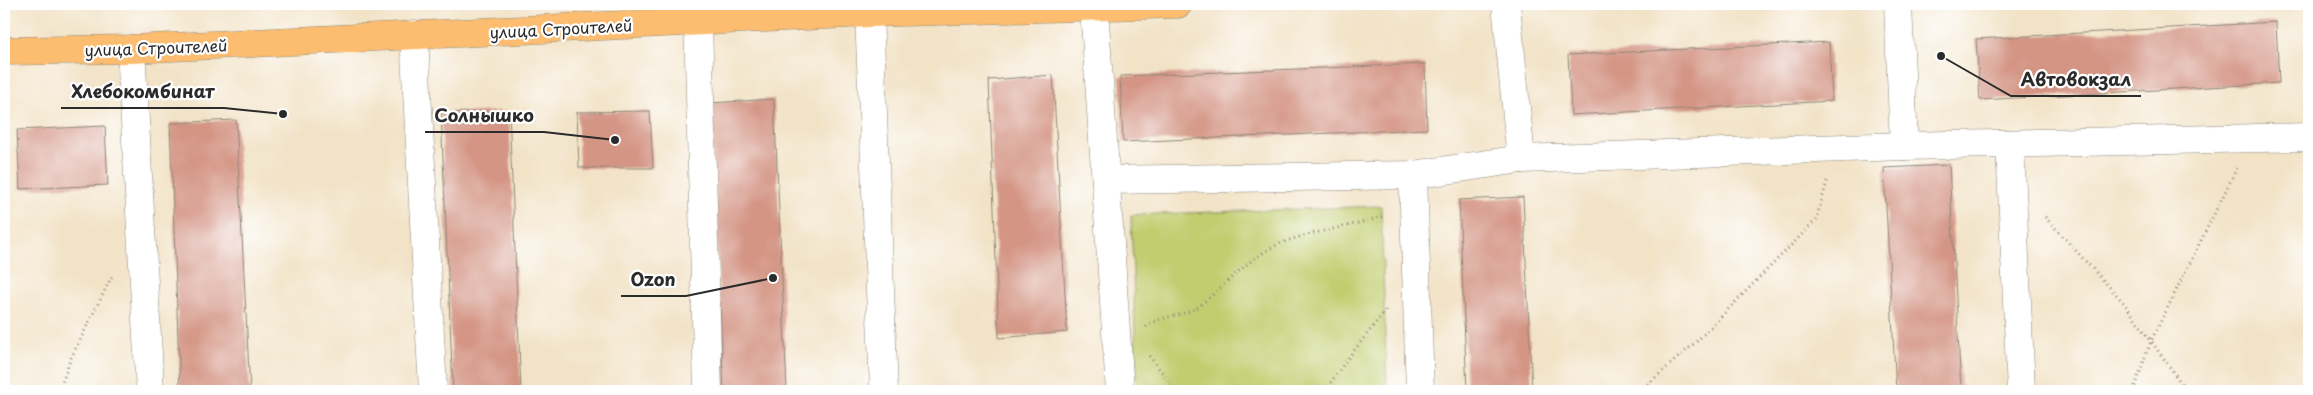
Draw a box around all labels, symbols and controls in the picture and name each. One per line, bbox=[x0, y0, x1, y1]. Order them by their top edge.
street label: улица Строителей bbox=[489, 12, 633, 44]
street label: улица Строителей bbox=[84, 33, 228, 61]
callout: Автовокзал bbox=[2011, 63, 2141, 96]
text: Автовокзал bbox=[2021, 65, 2131, 92]
callout: Хлебокомбинат bbox=[61, 75, 224, 108]
text: Хлебокомбинат bbox=[71, 77, 215, 104]
callout: Солнышко bbox=[425, 99, 544, 132]
text: Солнышко bbox=[434, 101, 534, 128]
callout: Ozon bbox=[621, 263, 686, 296]
text: Ozon bbox=[630, 265, 676, 292]

